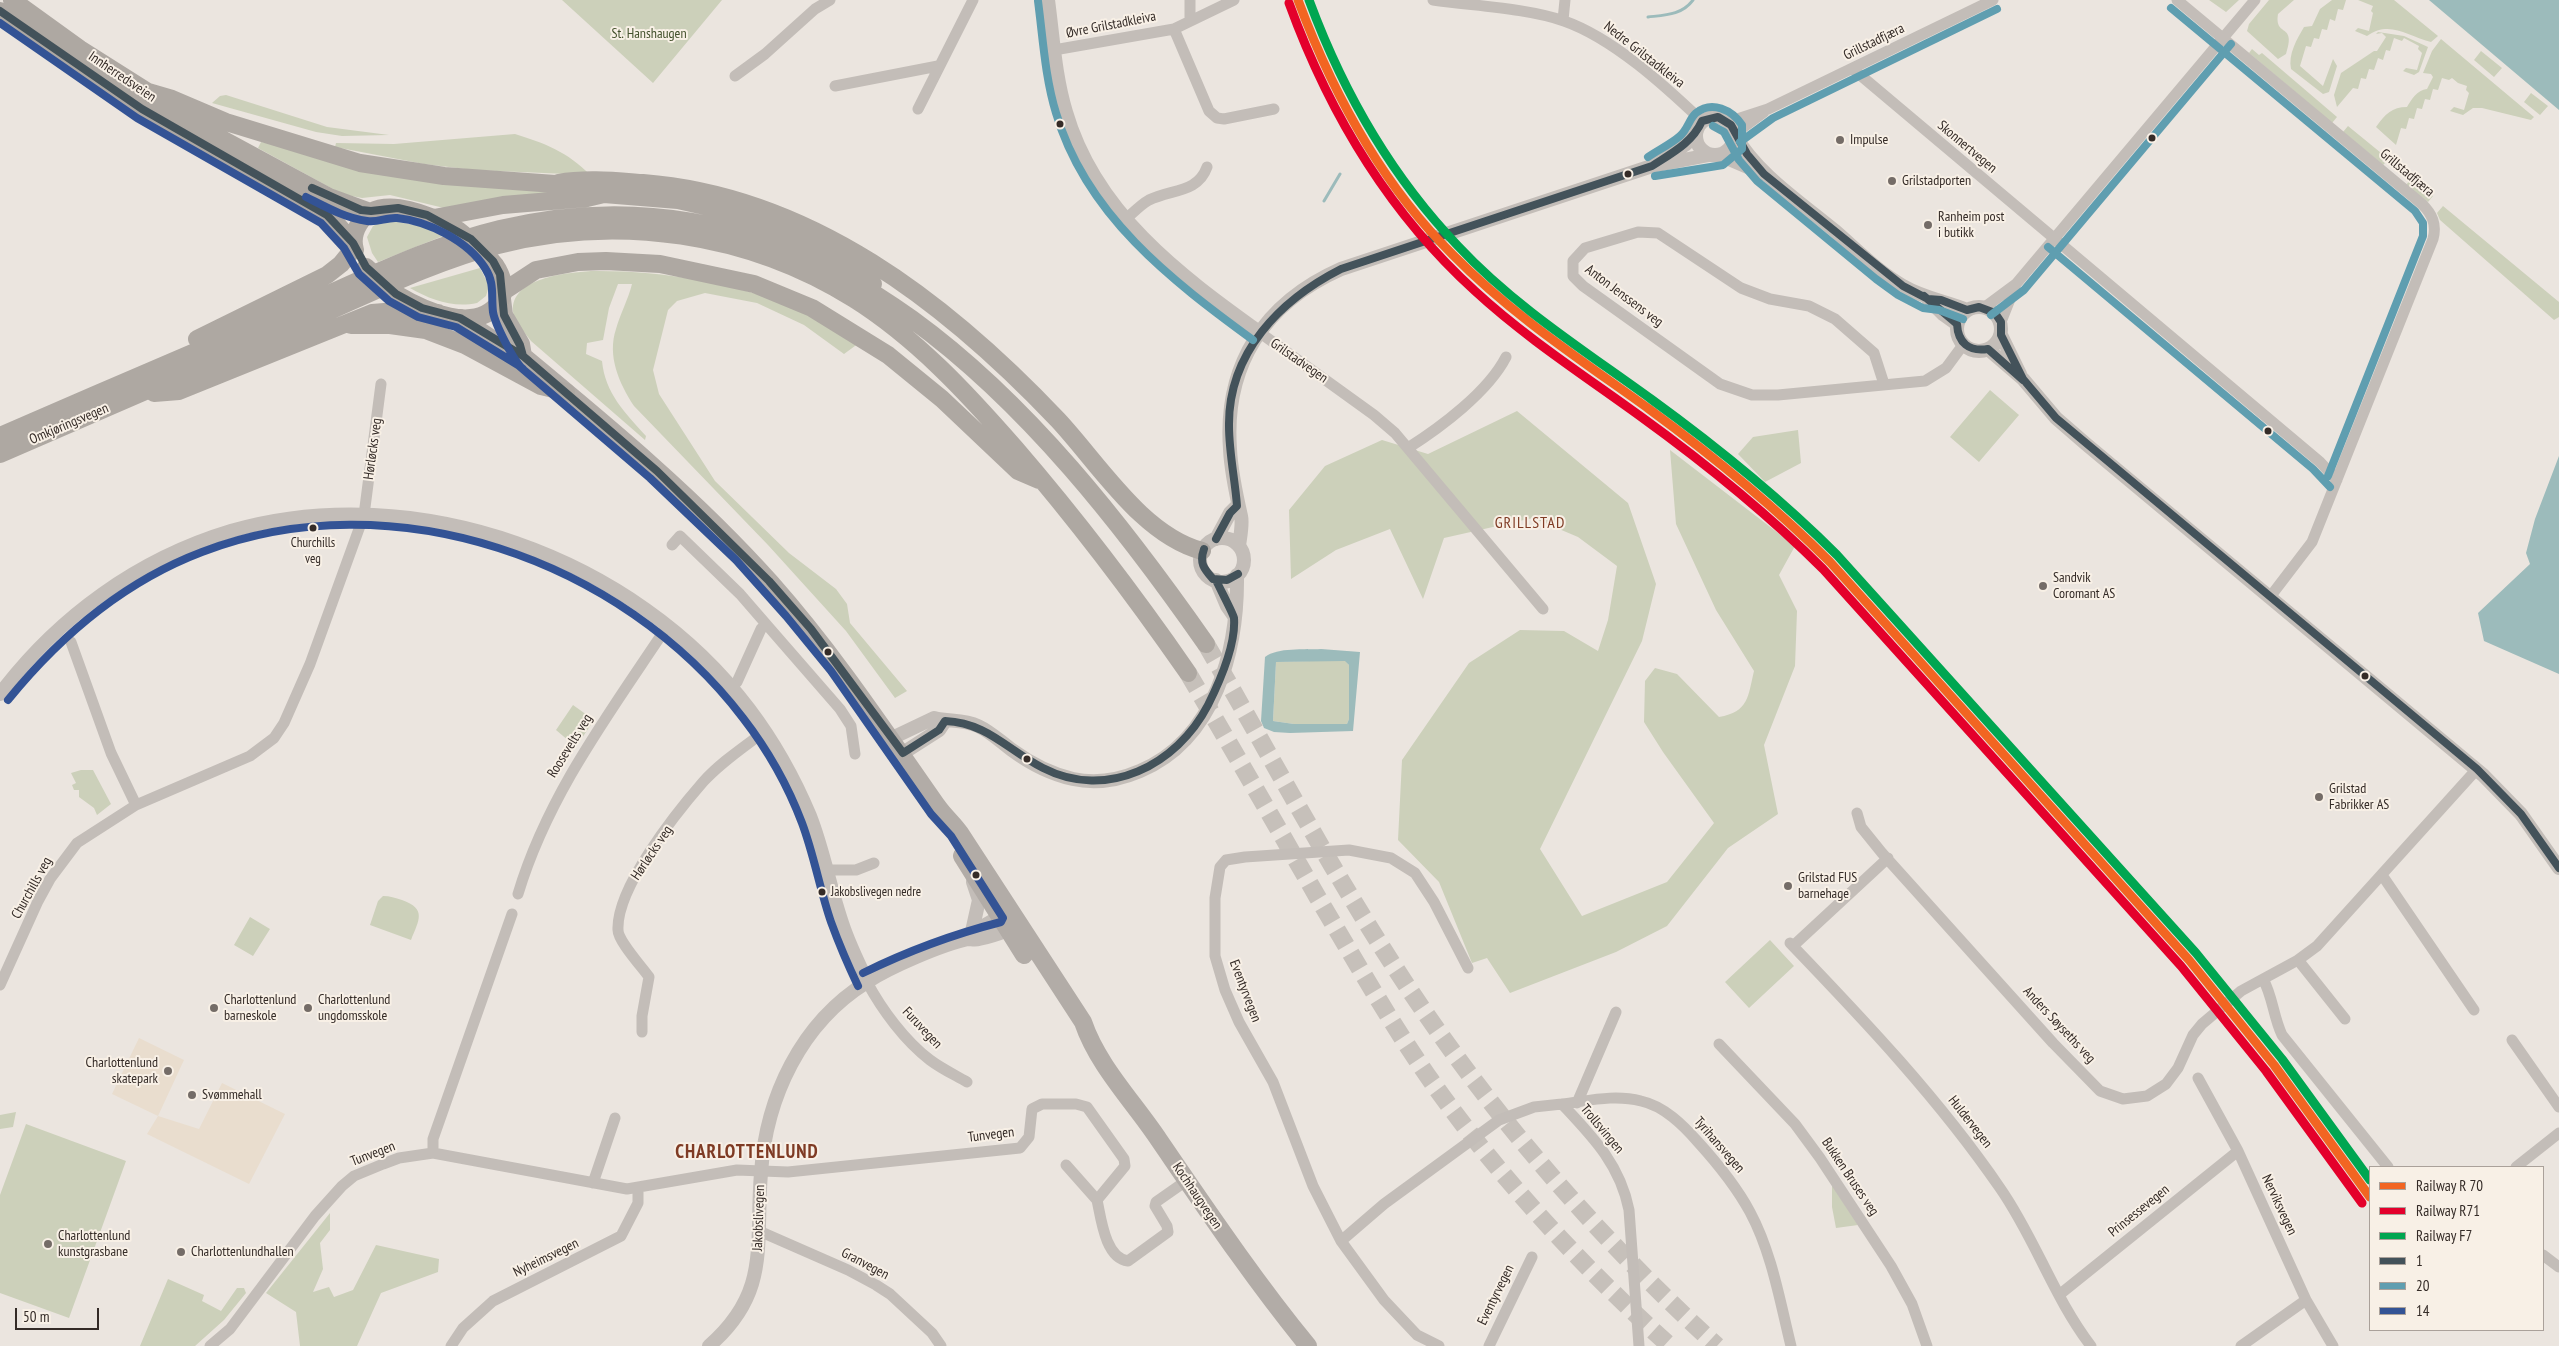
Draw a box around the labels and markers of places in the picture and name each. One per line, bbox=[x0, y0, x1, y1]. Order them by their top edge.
unlabelled marker bbox=[1055, 119, 1065, 129]
place label: Impulse bbox=[1850, 132, 1888, 148]
unlabelled marker bbox=[2147, 133, 2157, 143]
marker: Impulse bbox=[1834, 134, 1846, 146]
unlabelled marker bbox=[1623, 169, 1633, 179]
place label: Grilstadporten bbox=[1902, 173, 1971, 189]
marker: Grilstadporten bbox=[1886, 175, 1898, 187]
place label: Ranheim post i butikk bbox=[1938, 209, 2004, 242]
marker: Ranheim post i butikk bbox=[1922, 219, 1934, 231]
unlabelled marker bbox=[2263, 426, 2273, 436]
marker: Churchills veg bbox=[308, 523, 318, 533]
place label: Churchills veg bbox=[291, 535, 335, 566]
place label: Sandvik Coromant AS bbox=[2053, 570, 2115, 602]
marker: Sandvik Coromant AS bbox=[2037, 580, 2049, 592]
unlabelled marker bbox=[823, 647, 833, 657]
unlabelled marker bbox=[2360, 671, 2370, 681]
unlabelled marker bbox=[1022, 754, 1032, 764]
place label: Grilstad Fabrikker AS bbox=[2329, 781, 2389, 814]
marker: Grilstad Fabrikker AS bbox=[2313, 791, 2325, 803]
unlabelled marker bbox=[971, 870, 981, 880]
place label: Grilstad FUS barnehage bbox=[1798, 870, 1857, 902]
marker: Grilstad FUS barnehage bbox=[1782, 880, 1794, 892]
place label: Jakobslivegen nedre bbox=[831, 884, 921, 900]
marker: Jakobslivegen nedre bbox=[817, 887, 827, 897]
place label: Charlottenlund barneskole bbox=[224, 992, 296, 1024]
place label: Charlottenlund ungdomsskole bbox=[318, 992, 390, 1024]
marker: Charlottenlund barneskole bbox=[208, 1002, 220, 1014]
marker: Charlottenlund ungdomsskole bbox=[302, 1002, 314, 1014]
place label: Charlottenlund skatepark bbox=[86, 1055, 158, 1088]
marker: Charlottenlund skatepark bbox=[162, 1065, 174, 1077]
place label: Svømmehall bbox=[202, 1087, 262, 1103]
marker: Svømmehall bbox=[186, 1089, 198, 1101]
place label: Charlottenlund kunstgrasbane bbox=[58, 1228, 130, 1260]
marker: Charlottenlund kunstgrasbane bbox=[42, 1238, 54, 1250]
place label: Charlottenlundhallen bbox=[191, 1244, 294, 1260]
marker: Charlottenlundhallen bbox=[175, 1246, 187, 1258]

